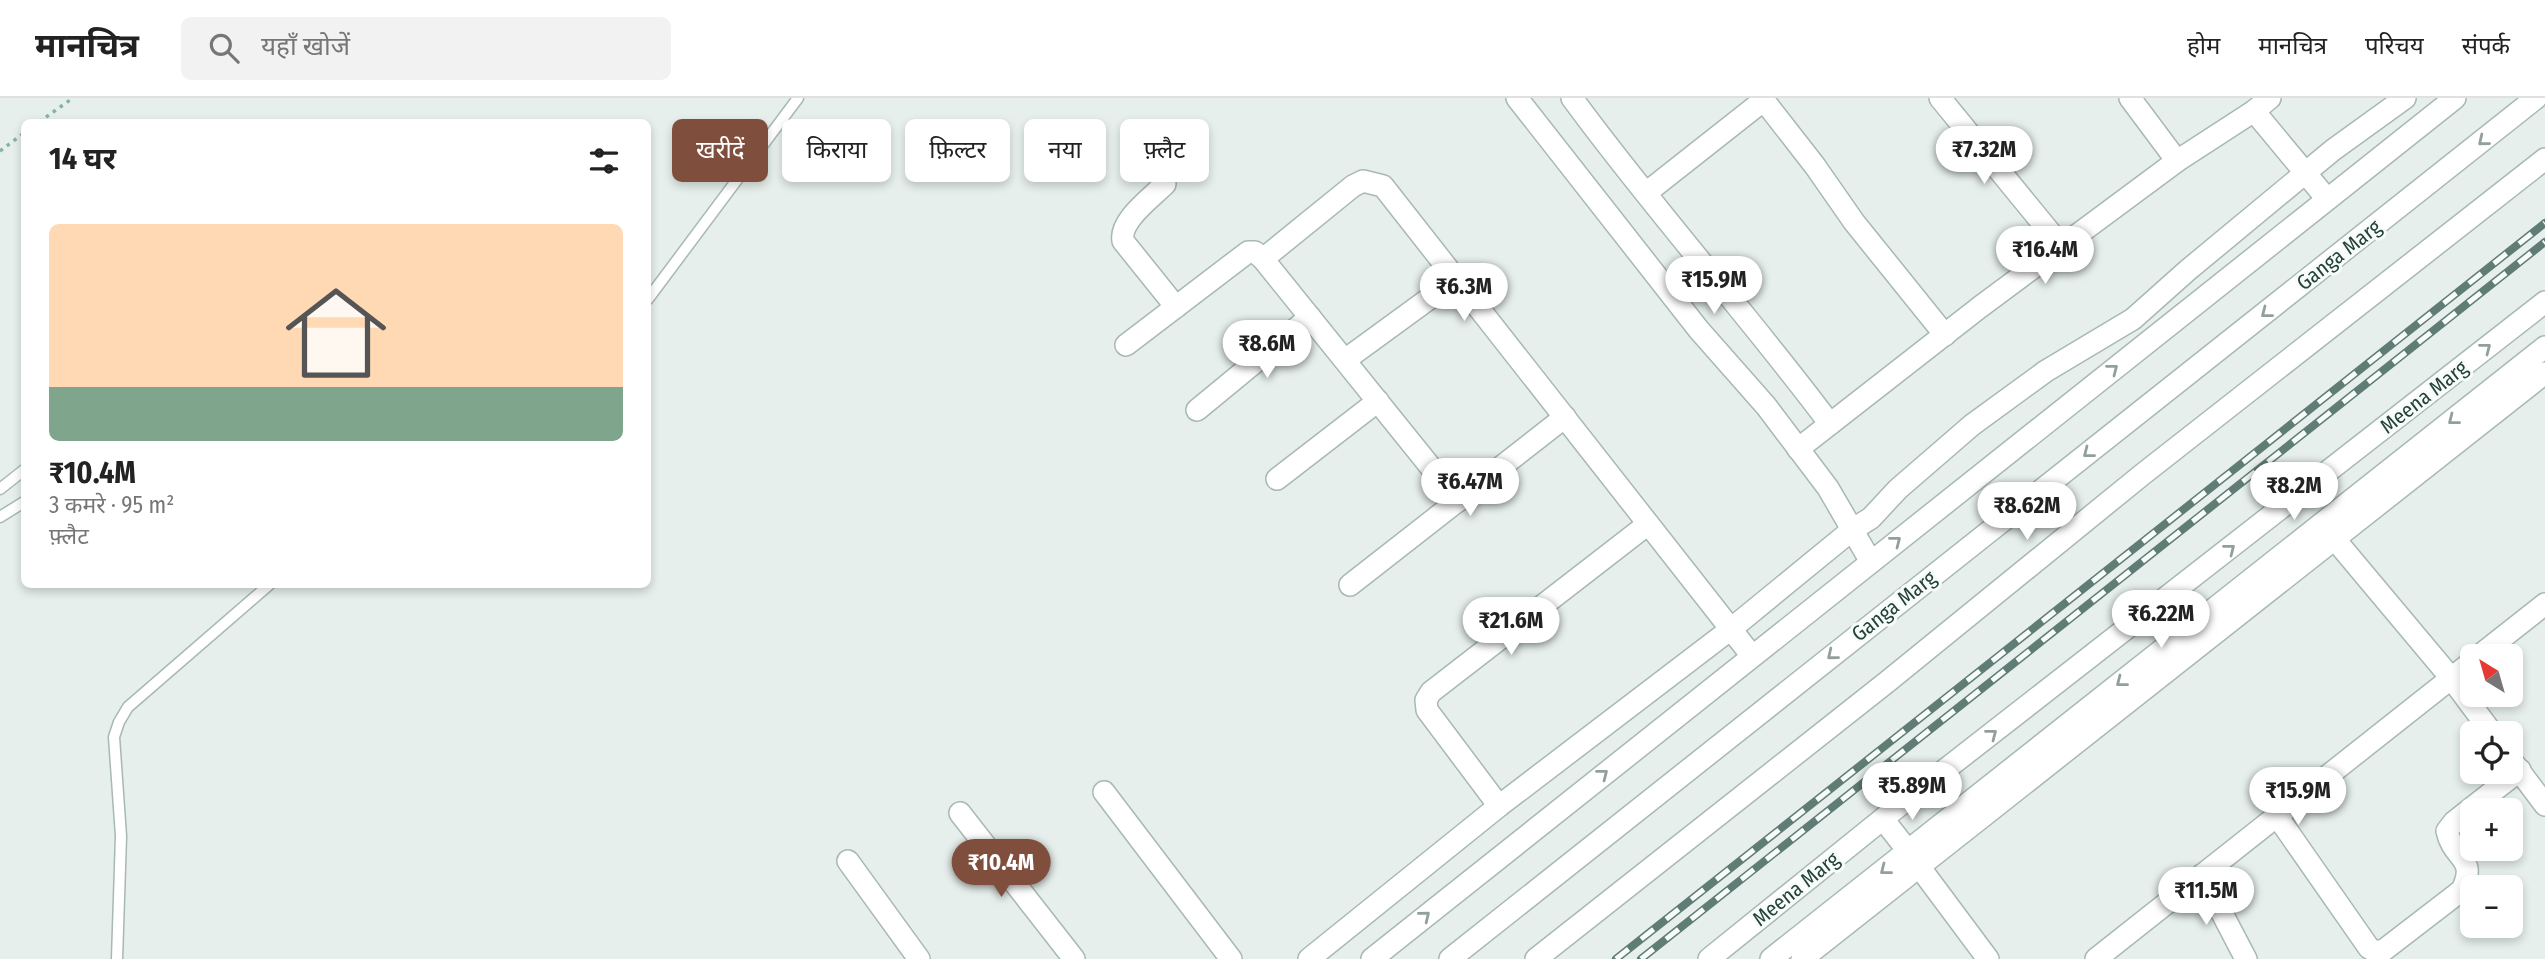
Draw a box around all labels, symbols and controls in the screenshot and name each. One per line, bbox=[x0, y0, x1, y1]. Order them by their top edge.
search box bbox=[181, 17, 671, 80]
text: मानचित्र bbox=[35, 26, 139, 66]
icon: search bbox=[205, 29, 243, 67]
text: यहाँ खोजें bbox=[261, 31, 350, 62]
text: होम bbox=[2187, 32, 2220, 60]
text: मानचित्र bbox=[2258, 32, 2327, 60]
text: परिचय bbox=[2365, 32, 2424, 60]
text: संपर्क bbox=[2462, 32, 2510, 60]
chip: खरीदें bbox=[672, 119, 768, 182]
chip: किराया bbox=[782, 119, 891, 182]
chip: फ़िल्टर bbox=[905, 119, 1010, 182]
chip: नया bbox=[1024, 119, 1106, 182]
chip: फ़्लैट bbox=[1120, 119, 1209, 182]
pin: ₹7.32M bbox=[1927, 126, 2041, 186]
one-way arrow bbox=[2479, 133, 2492, 145]
text: ₹7.32M bbox=[1952, 135, 2016, 163]
text: 14 घर bbox=[49, 141, 116, 177]
icon: filters bbox=[585, 142, 623, 180]
street label: Ganga Marg bbox=[2292, 214, 2387, 296]
pin: ₹16.4M bbox=[1988, 226, 2102, 286]
text: ₹16.4M bbox=[2012, 235, 2078, 263]
pin: ₹15.9M bbox=[1657, 256, 1771, 316]
pin: ₹6.3M bbox=[1415, 264, 1513, 323]
text: ₹15.9M bbox=[1681, 265, 1747, 293]
icon: home bbox=[273, 270, 399, 396]
text: ₹6.3M bbox=[1436, 272, 1492, 300]
one-way arrow bbox=[2262, 304, 2274, 317]
pin: ₹8.6M bbox=[1218, 320, 1316, 380]
text: ₹8.6M bbox=[1239, 329, 1295, 357]
one-way arrow bbox=[2479, 344, 2491, 357]
street label: Meena Marg bbox=[2375, 355, 2473, 439]
one-way arrow bbox=[2105, 365, 2118, 378]
one-way arrow bbox=[2448, 411, 2460, 424]
one-way arrow bbox=[2083, 445, 2095, 458]
text: ₹10.4M bbox=[49, 455, 136, 491]
pin: ₹6.47M bbox=[1413, 458, 1527, 518]
pin: ₹8.2M bbox=[2245, 462, 2343, 522]
text: ₹6.47M bbox=[1437, 467, 1503, 495]
text: ₹8.2M bbox=[2266, 471, 2322, 499]
pin: ₹8.62M bbox=[1970, 482, 2084, 542]
text: 3 कमरे · 95 m² bbox=[49, 491, 174, 519]
text: ₹8.62M bbox=[1993, 491, 2061, 519]
text: फ़्लैट bbox=[49, 522, 89, 550]
one-way arrow bbox=[1889, 537, 1901, 550]
one-way arrow bbox=[2222, 545, 2235, 558]
street label: Ganga Marg bbox=[1847, 565, 1942, 647]
pin: ₹6.22M bbox=[2104, 590, 2218, 650]
pin: ₹21.6M bbox=[1454, 598, 1568, 657]
text: ₹6.22M bbox=[2128, 599, 2194, 627]
text: ₹21.6M bbox=[1479, 606, 1543, 634]
north arrow bbox=[2460, 644, 2524, 707]
map controls bbox=[2460, 644, 2523, 938]
one-way arrow bbox=[1827, 646, 1839, 659]
one-way arrow bbox=[2116, 674, 2128, 687]
button: locate bbox=[2460, 721, 2523, 784]
one-way arrow bbox=[1984, 729, 1997, 742]
pin: ₹5.89M bbox=[1855, 762, 1969, 822]
pin: ₹15.9M bbox=[2241, 768, 2355, 827]
one-way arrow bbox=[1596, 770, 1608, 783]
text: ₹5.89M bbox=[1878, 771, 1946, 799]
text: ₹15.9M bbox=[2265, 776, 2331, 804]
button: + bbox=[2460, 798, 2523, 861]
pin: ₹10.4M bbox=[944, 840, 1058, 899]
street label: Meena Marg bbox=[1747, 846, 1845, 932]
text: ₹10.4M bbox=[968, 848, 1034, 876]
one-way arrow bbox=[1880, 861, 1893, 874]
pin: ₹11.5M bbox=[2149, 868, 2263, 927]
button: − bbox=[2460, 875, 2523, 938]
text: ₹11.5M bbox=[2174, 876, 2238, 904]
one-way arrow bbox=[1417, 912, 1430, 924]

